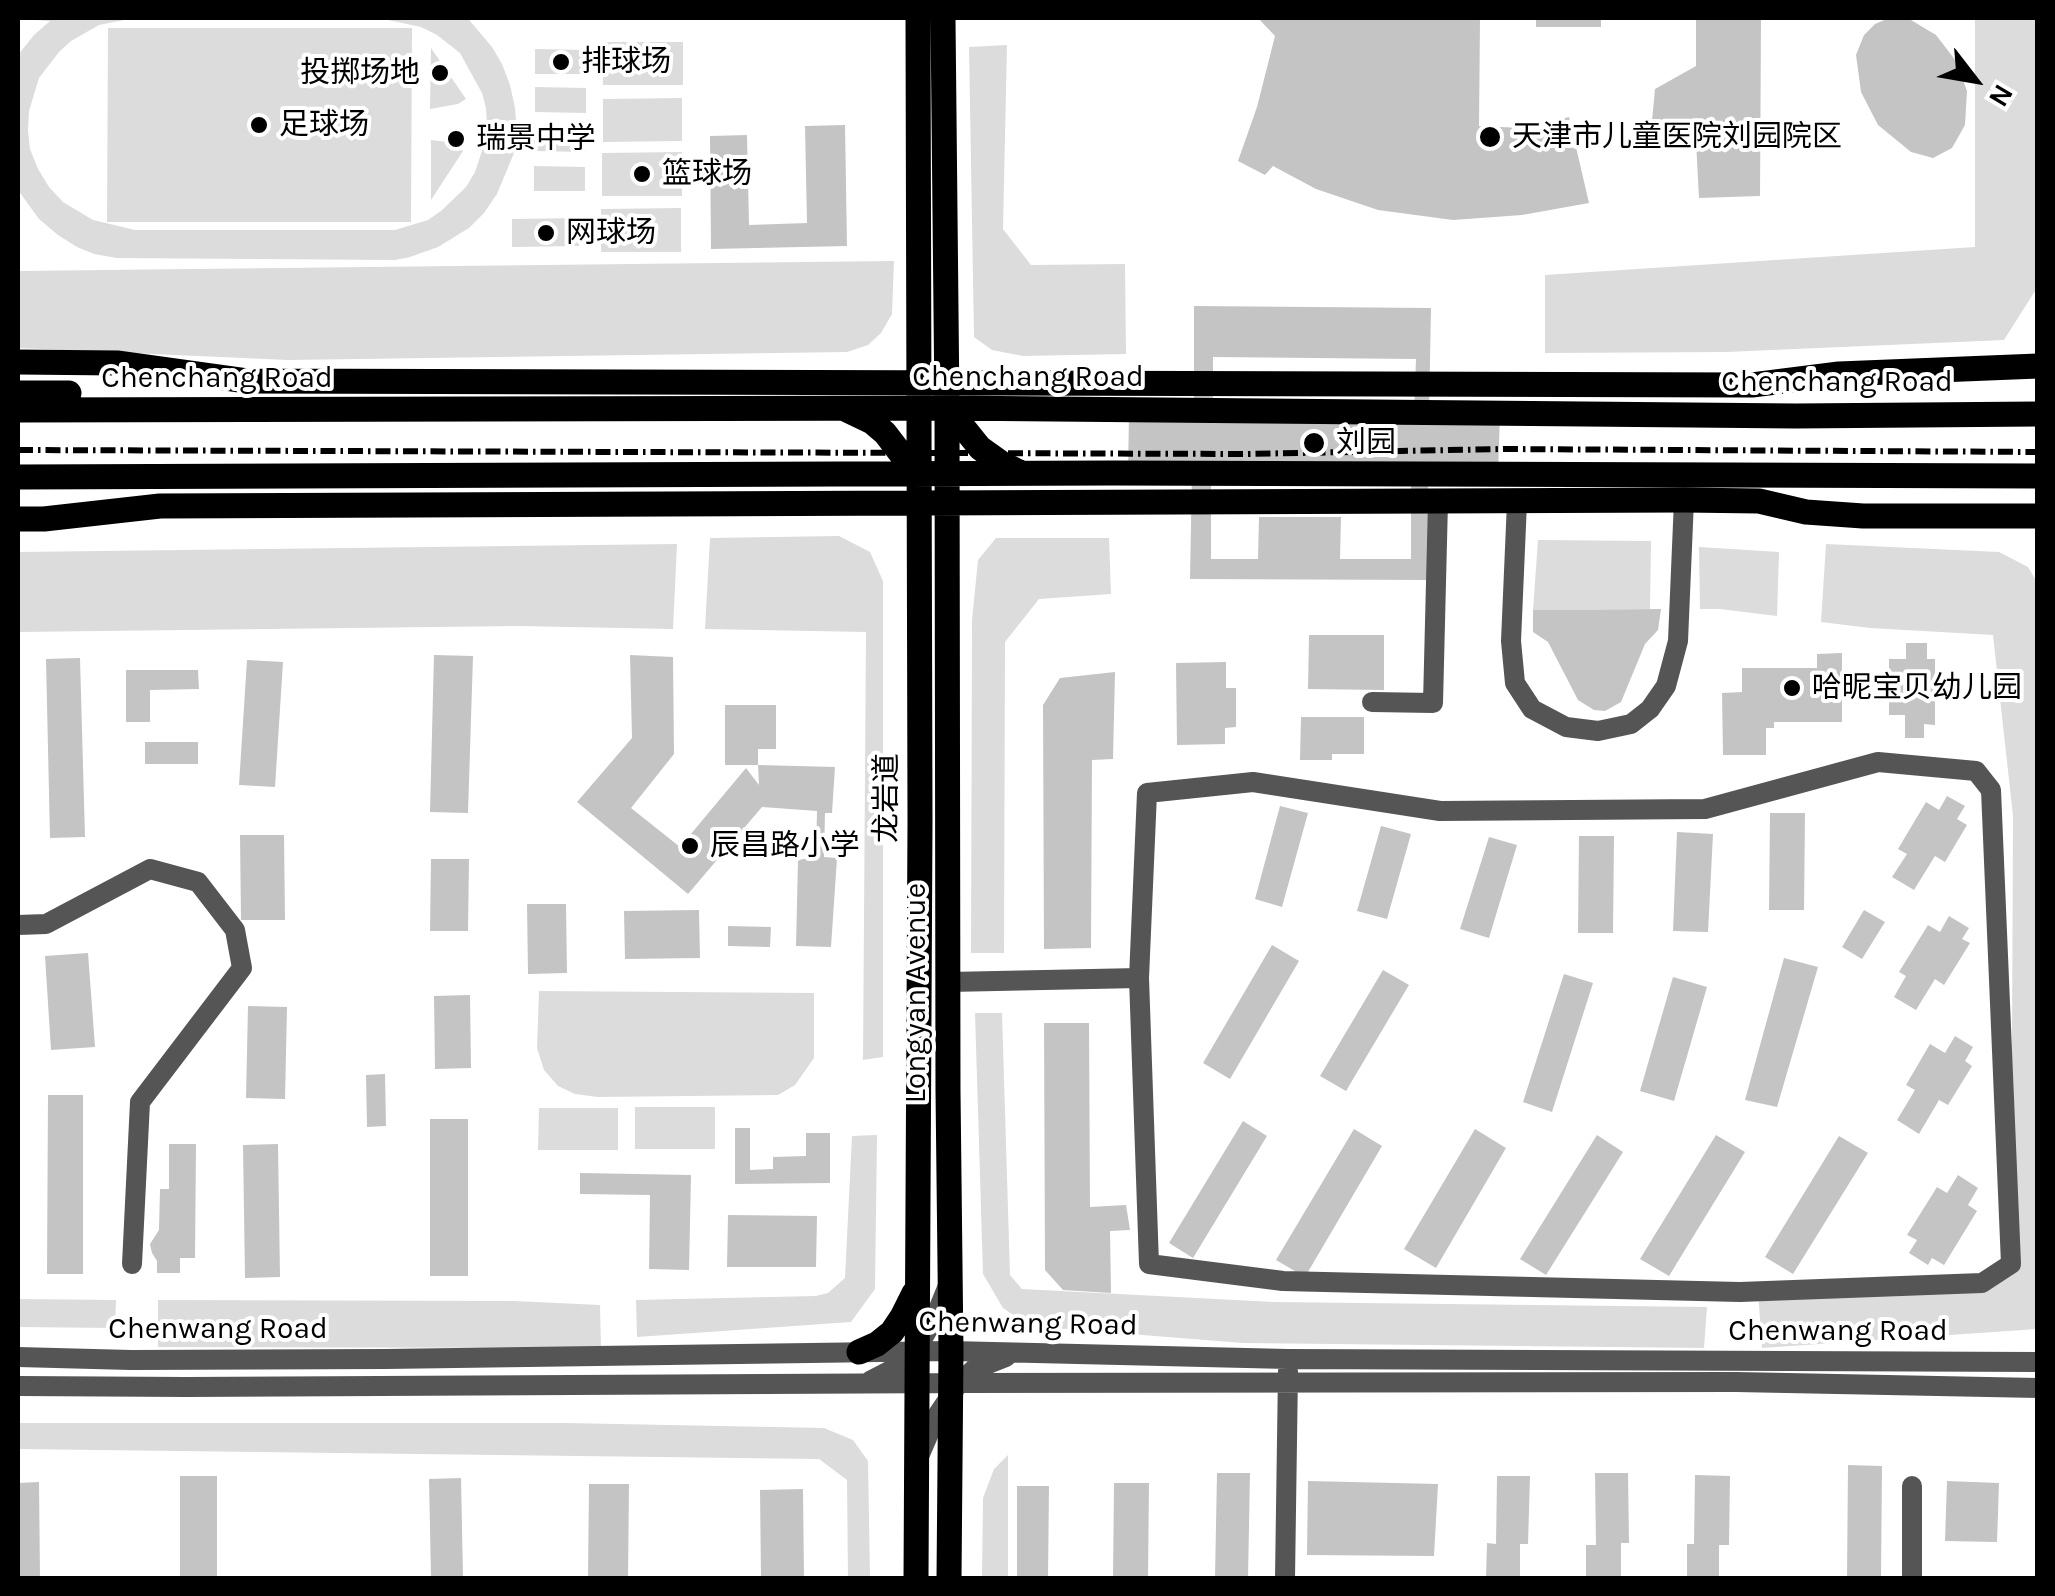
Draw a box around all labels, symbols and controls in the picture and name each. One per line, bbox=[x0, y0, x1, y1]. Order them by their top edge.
north arrow bbox=[1925, 30, 2025, 130]
place label: 排球场 bbox=[581, 44, 671, 80]
marker: 排球场 bbox=[550, 51, 572, 73]
place label: 投掷场地 bbox=[300, 55, 420, 91]
marker: 投掷场地 bbox=[429, 62, 451, 84]
text: N bbox=[1982, 79, 2020, 113]
place label: 足球场 bbox=[279, 107, 369, 143]
marker: 足球场 bbox=[248, 114, 270, 136]
place label: 天津市儿童医院刘园院区 bbox=[1512, 119, 1842, 155]
place label: 瑞景中学 bbox=[476, 121, 596, 157]
marker: 天津市儿童医院刘园院区 bbox=[1477, 124, 1503, 150]
marker: 瑞景中学 bbox=[445, 128, 467, 150]
place label: 篮球场 bbox=[662, 156, 752, 192]
marker: 篮球场 bbox=[631, 163, 653, 185]
place label: 网球场 bbox=[566, 215, 656, 251]
marker: 网球场 bbox=[535, 222, 557, 244]
street label: Chenchang Road bbox=[912, 359, 1144, 395]
street label: Chenchang Road bbox=[101, 360, 333, 396]
street label: Chenchang Road bbox=[1721, 364, 1953, 400]
place label: 刘园 bbox=[1336, 425, 1396, 461]
marker: 刘园 bbox=[1301, 430, 1327, 456]
place label: 哈昵宝贝幼儿园 bbox=[1812, 670, 2022, 706]
marker: 哈昵宝贝幼儿园 bbox=[1781, 677, 1803, 699]
street label: 龙岩道 bbox=[869, 753, 905, 843]
place label: 辰昌路小学 bbox=[710, 828, 860, 864]
marker: 辰昌路小学 bbox=[679, 835, 701, 857]
street label: Longyan Avenue bbox=[898, 883, 934, 1103]
street label: Chenwang Road bbox=[918, 1304, 1138, 1344]
street label: Chenwang Road bbox=[108, 1311, 328, 1347]
street label: Chenwang Road bbox=[1728, 1313, 1948, 1349]

